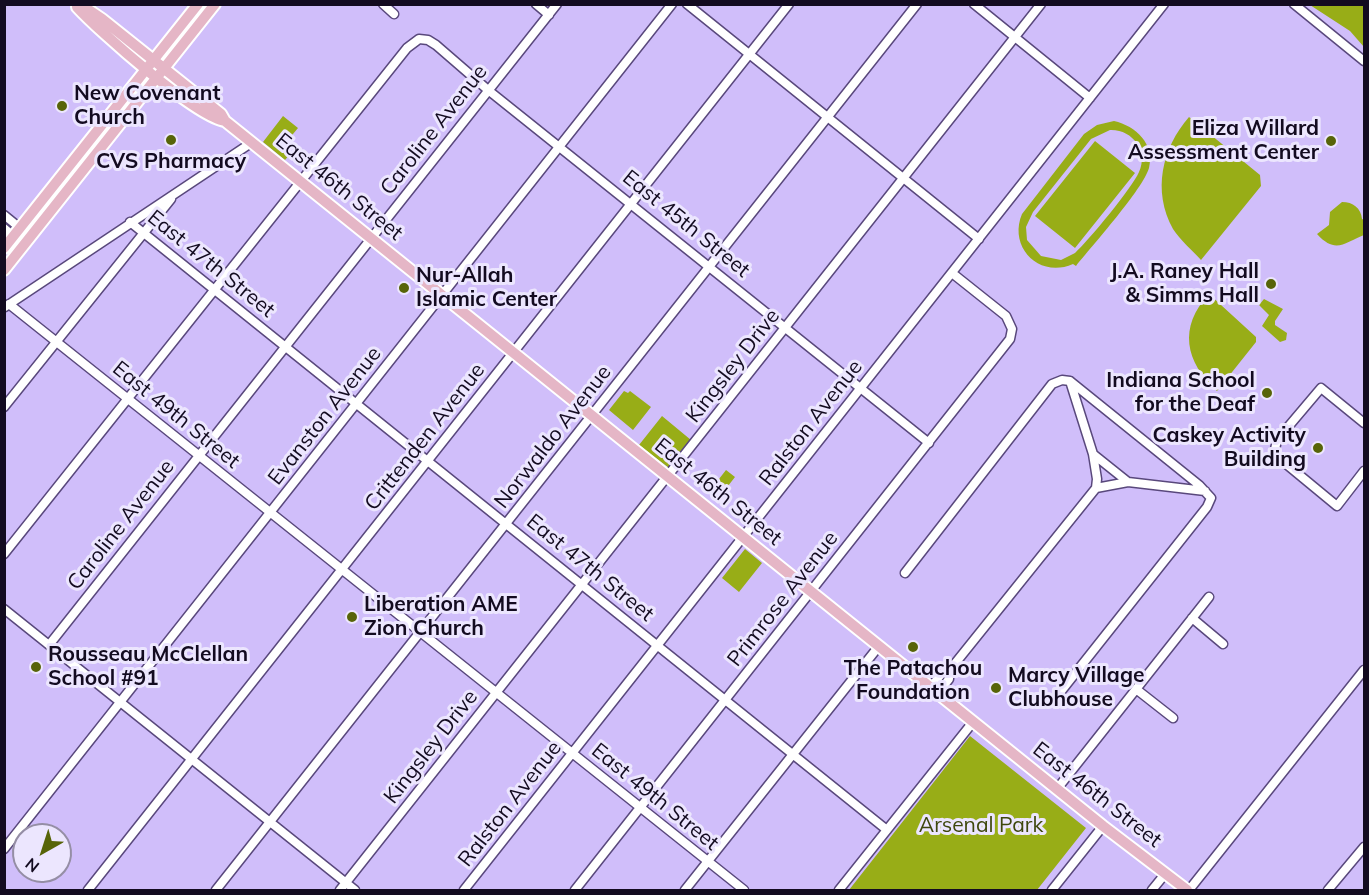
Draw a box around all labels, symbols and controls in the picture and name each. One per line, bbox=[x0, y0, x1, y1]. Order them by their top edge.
street label: Caroline Avenue bbox=[375, 60, 493, 200]
place label: New Covenant Church bbox=[74, 81, 220, 131]
marker: New Covenant Church bbox=[55, 99, 69, 113]
place label: Eliza Willard Assessment Center bbox=[1128, 116, 1319, 166]
street label: East 46th Street bbox=[270, 128, 408, 246]
marker: CVS Pharmacy bbox=[164, 133, 178, 147]
marker: Eliza Willard Assessment Center bbox=[1324, 134, 1338, 148]
place label: CVS Pharmacy bbox=[96, 149, 246, 175]
street label: East 45th Street bbox=[617, 165, 755, 283]
street label: East 47th Street bbox=[142, 205, 280, 323]
place label: J.A. Raney Hall & Simms Hall bbox=[1110, 259, 1259, 309]
place label: Nur-Allah Islamic Center bbox=[416, 263, 557, 313]
marker: J.A. Raney Hall & Simms Hall bbox=[1264, 277, 1278, 291]
marker: Nur-Allah Islamic Center bbox=[397, 281, 411, 295]
street label: Kingsley Drive bbox=[681, 304, 785, 428]
street label: Evanston Avenue bbox=[263, 342, 387, 490]
street label: Ralston Avenue bbox=[754, 355, 868, 491]
street label: East 49th Street bbox=[107, 356, 245, 474]
street label: Crittenden Avenue bbox=[360, 358, 490, 516]
street label: Norwaldo Avenue bbox=[489, 360, 617, 514]
place label: Indiana School for the Deaf bbox=[1106, 368, 1255, 418]
marker: Indiana School for the Deaf bbox=[1260, 386, 1274, 400]
place label: Caskey Activity Building bbox=[1152, 423, 1306, 473]
street label: East 46th Street bbox=[649, 433, 787, 551]
marker: Caskey Activity Building bbox=[1311, 441, 1325, 455]
street label: Caroline Avenue bbox=[62, 455, 180, 595]
street label: East 47th Street bbox=[521, 509, 659, 627]
street label: Primrose Avenue bbox=[722, 526, 844, 672]
place label: Liberation AME Zion Church bbox=[364, 592, 518, 642]
marker: Liberation AME Zion Church bbox=[345, 610, 359, 624]
marker: The Patachou Foundation bbox=[906, 640, 920, 654]
place label: Rousseau McClellan School #91 bbox=[48, 642, 248, 692]
place label: The Patachou Foundation bbox=[844, 656, 982, 706]
marker: Rousseau McClellan School #91 bbox=[29, 660, 43, 674]
place label: Marcy Village Clubhouse bbox=[1008, 663, 1144, 713]
marker: Marcy Village Clubhouse bbox=[989, 681, 1003, 695]
street label: Kingsley Drive bbox=[379, 685, 483, 809]
street label: Ralston Avenue bbox=[453, 736, 567, 872]
street label: East 46th Street bbox=[1028, 737, 1166, 853]
street label: East 49th Street bbox=[586, 738, 724, 856]
park label: Arsenal Park bbox=[919, 813, 1043, 839]
north arrow bbox=[12, 823, 72, 883]
text: N bbox=[21, 854, 43, 877]

